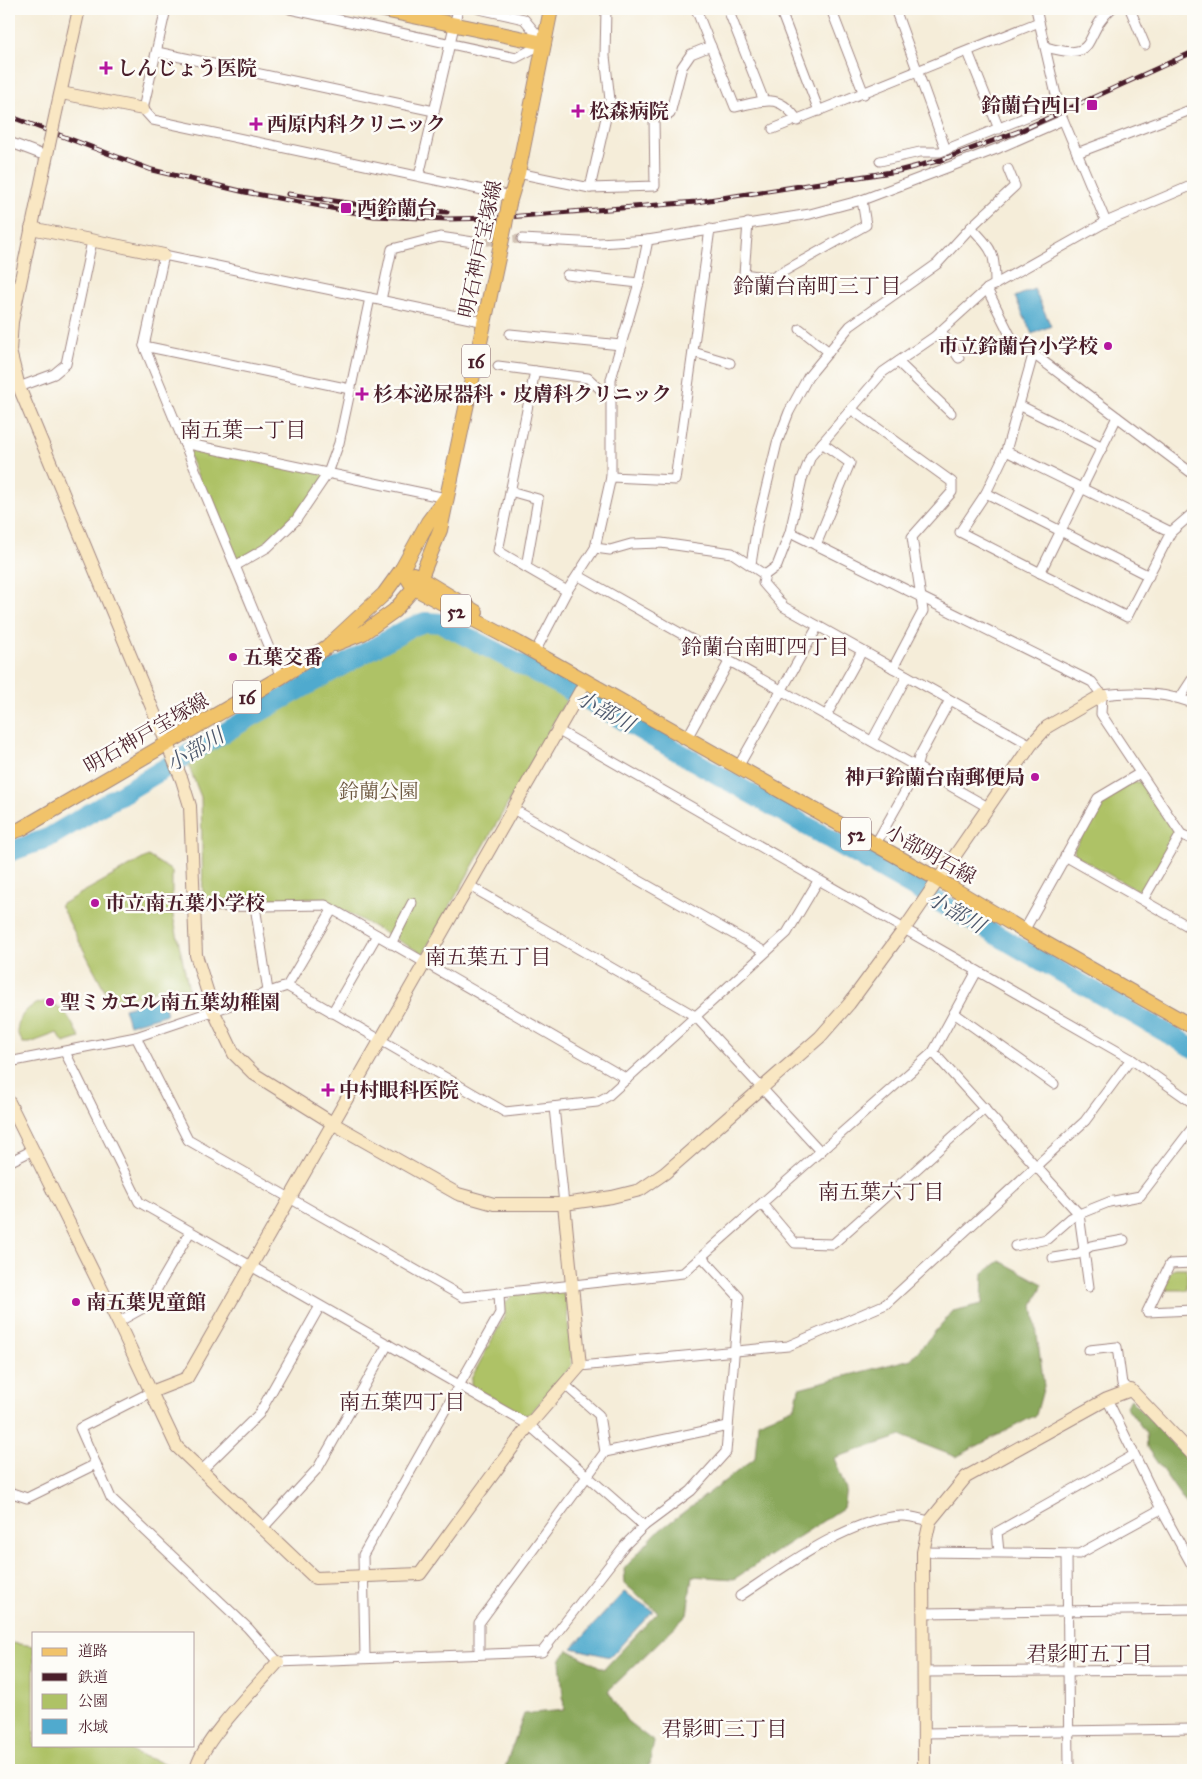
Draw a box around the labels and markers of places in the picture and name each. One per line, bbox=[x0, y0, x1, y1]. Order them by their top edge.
place label: しんじょう医院 bbox=[117, 56, 257, 80]
marker: しんじょう医院 bbox=[99, 61, 113, 75]
place label: 鈴蘭台西口 bbox=[981, 93, 1081, 117]
marker: 鈴蘭台西口 bbox=[1085, 98, 1099, 112]
place label: 松森病院 bbox=[589, 99, 669, 123]
marker: 松森病院 bbox=[571, 104, 585, 118]
place label: 西原内科クリニック bbox=[267, 112, 446, 136]
marker: 西原内科クリニック bbox=[249, 117, 263, 131]
place label: 西鈴蘭台 bbox=[357, 196, 437, 220]
marker: 西鈴蘭台 bbox=[339, 201, 353, 215]
place label: 市立鈴蘭台小学校 bbox=[938, 334, 1098, 358]
marker: 市立鈴蘭台小学校 bbox=[1102, 340, 1114, 352]
place label: 杉本泌尿器科・皮膚科クリニック bbox=[373, 382, 672, 406]
marker: 杉本泌尿器科・皮膚科クリニック bbox=[355, 387, 369, 401]
place label: 五葉交番 bbox=[243, 645, 323, 669]
marker: 五葉交番 bbox=[227, 651, 239, 663]
place label: 神戸鈴蘭台南郵便局 bbox=[845, 765, 1025, 789]
marker: 神戸鈴蘭台南郵便局 bbox=[1029, 771, 1041, 783]
place label: 市立南五葉小学校 bbox=[105, 891, 265, 915]
marker: 市立南五葉小学校 bbox=[89, 897, 101, 909]
place label: 聖ミカエル南五葉幼稚園 bbox=[60, 990, 280, 1014]
marker: 聖ミカエル南五葉幼稚園 bbox=[44, 996, 56, 1008]
place label: 中村眼科医院 bbox=[339, 1078, 459, 1102]
marker: 中村眼科医院 bbox=[321, 1083, 335, 1097]
place label: 南五葉児童館 bbox=[86, 1290, 206, 1314]
marker: 南五葉児童館 bbox=[70, 1296, 82, 1308]

